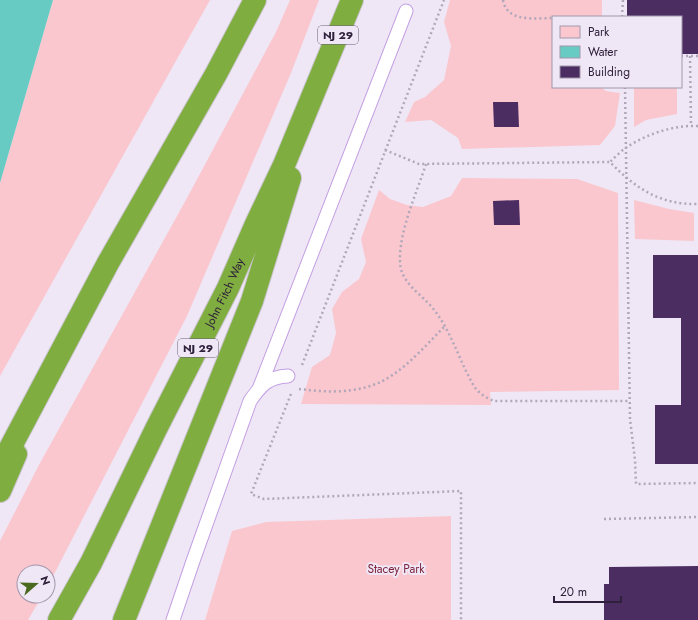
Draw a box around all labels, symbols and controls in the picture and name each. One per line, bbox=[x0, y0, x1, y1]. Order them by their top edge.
legend bbox=[552, 16, 682, 88]
text: Park bbox=[588, 23, 610, 41]
road number: NJ 29 bbox=[318, 26, 358, 44]
text: Water bbox=[588, 43, 619, 61]
text: Building bbox=[588, 63, 630, 81]
street label: John Fitch Way bbox=[199, 254, 249, 332]
road number: NJ 29 bbox=[178, 339, 218, 357]
park label: Stacey Park bbox=[367, 560, 425, 578]
north arrow bbox=[16, 564, 56, 604]
text: N bbox=[36, 574, 54, 587]
scale bar bbox=[554, 578, 621, 604]
text: 20 m bbox=[560, 583, 587, 601]

